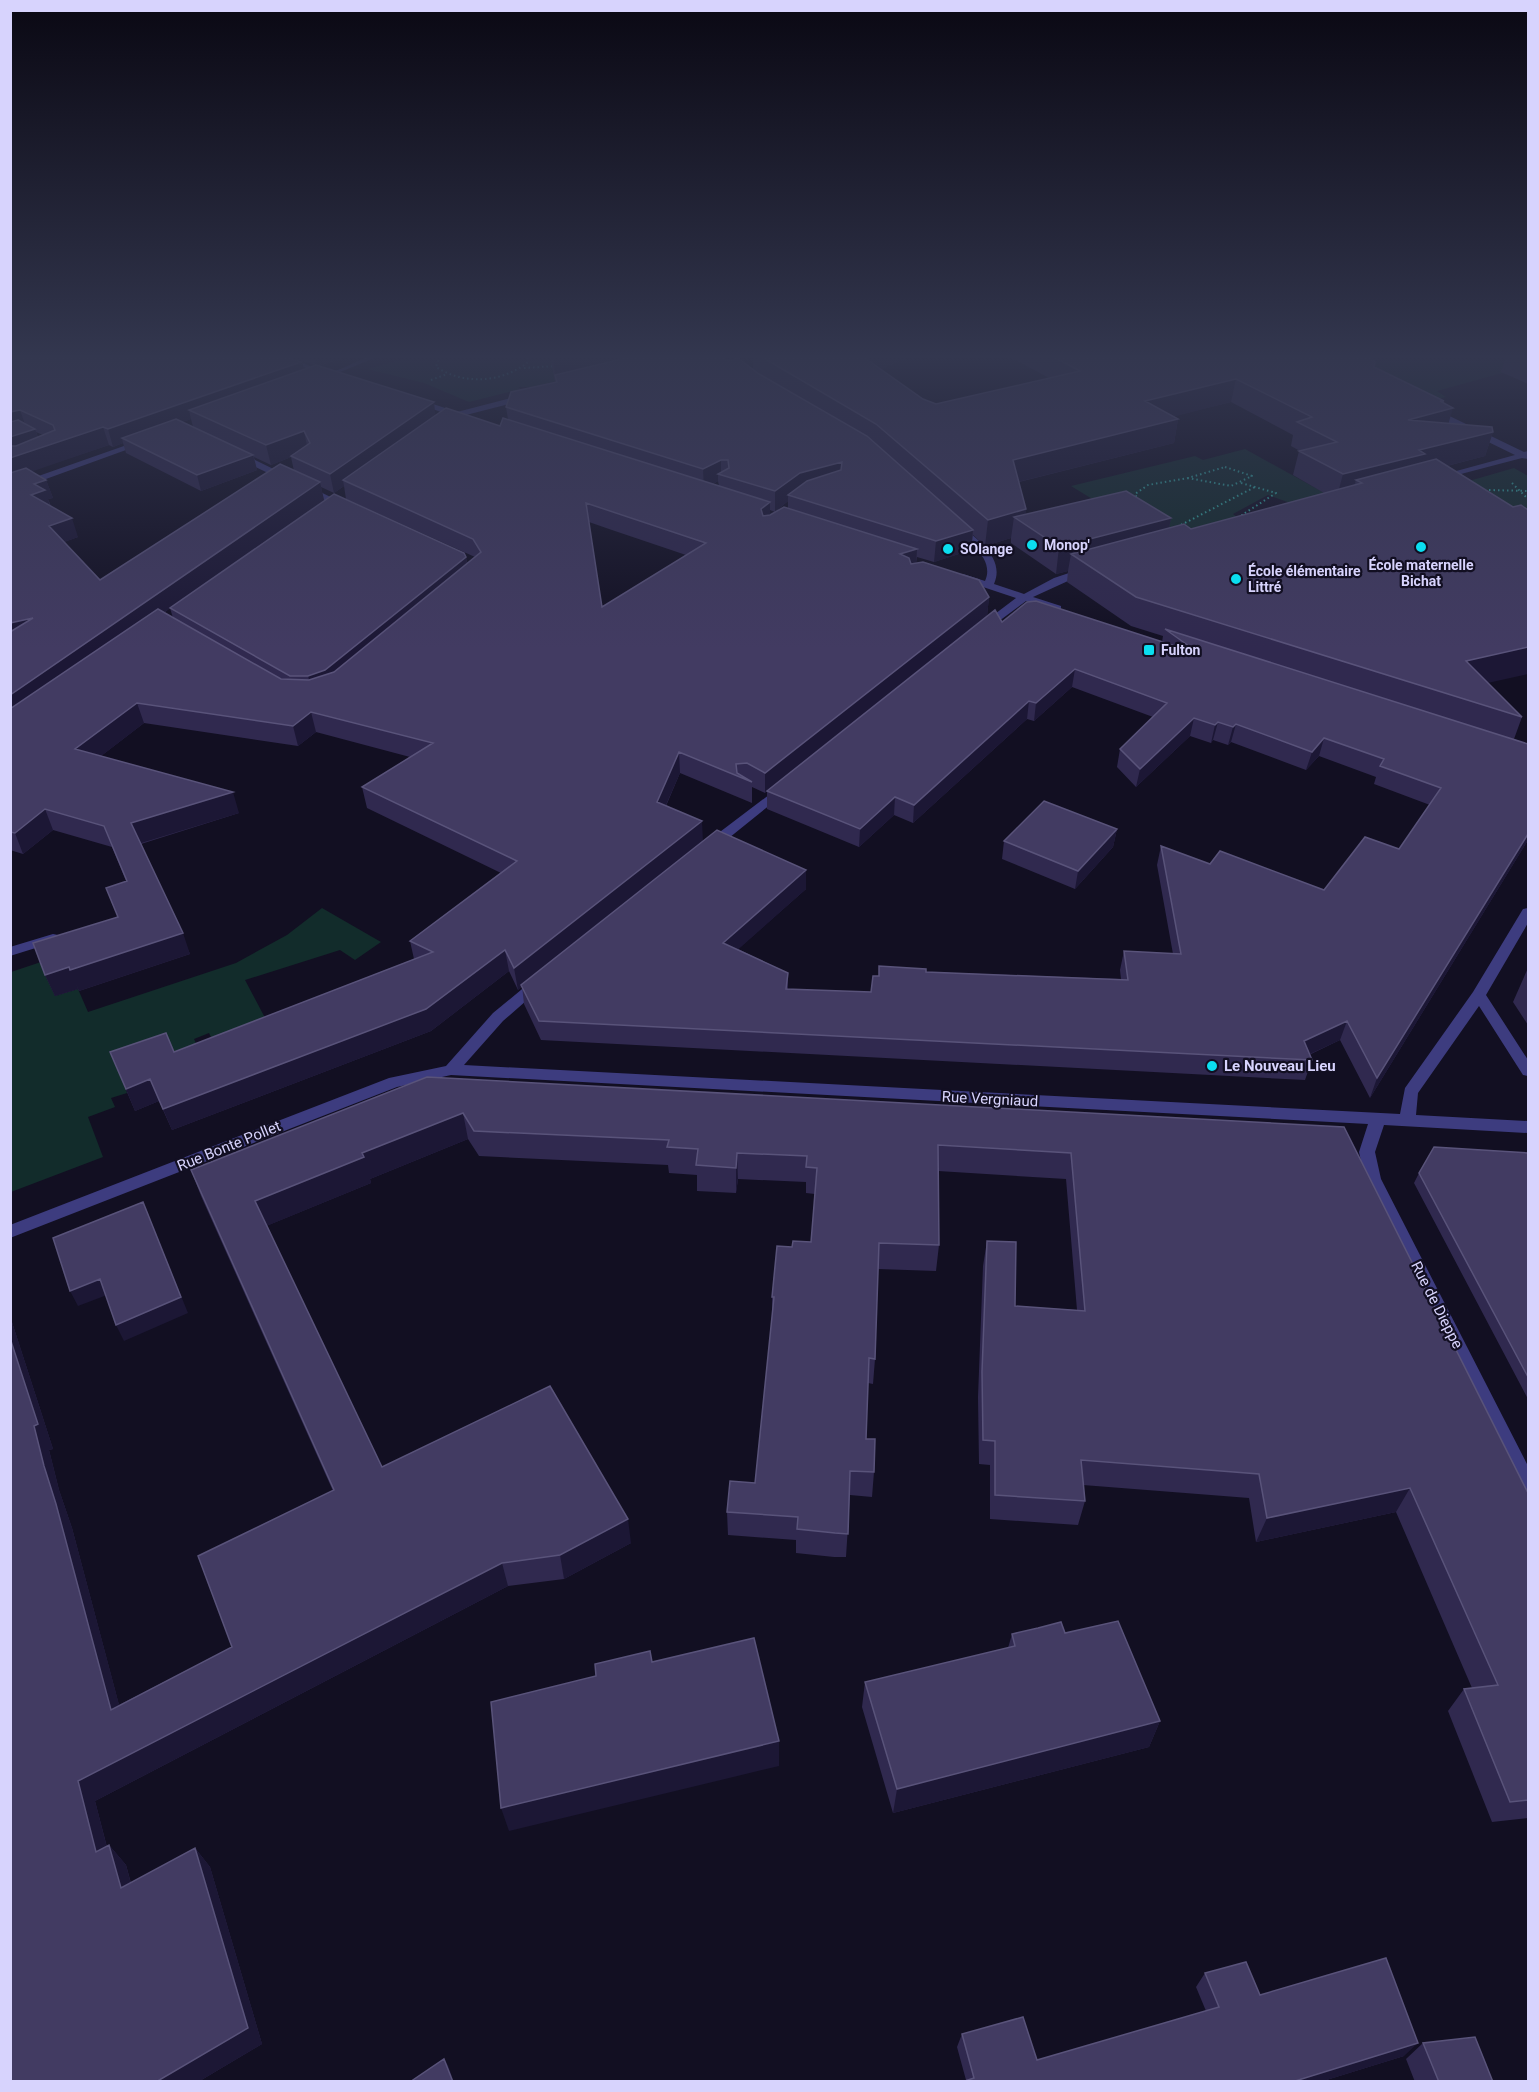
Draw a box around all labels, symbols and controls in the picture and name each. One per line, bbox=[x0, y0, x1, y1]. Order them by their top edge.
place label: Monop' bbox=[1044, 537, 1090, 553]
marker: Monop' bbox=[1025, 538, 1039, 552]
marker: École maternelle Bichat bbox=[1414, 540, 1428, 554]
place label: SOlange bbox=[960, 541, 1013, 557]
marker: SOlange bbox=[941, 542, 955, 556]
place label: École maternelle Bichat bbox=[1368, 556, 1474, 589]
place label: École élémentaire Littré bbox=[1248, 562, 1361, 595]
marker: École élémentaire Littré bbox=[1229, 572, 1243, 586]
place label: Fulton bbox=[1161, 642, 1201, 658]
marker: Fulton bbox=[1142, 643, 1156, 657]
place label: Le Nouveau Lieu bbox=[1224, 1057, 1336, 1075]
marker: Le Nouveau Lieu bbox=[1205, 1059, 1219, 1073]
street label: Rue Vergniaud bbox=[941, 1087, 1039, 1111]
street label: Rue Bonte Pollet bbox=[175, 1117, 283, 1175]
street label: Rue de Dieppe bbox=[1407, 1258, 1467, 1352]

